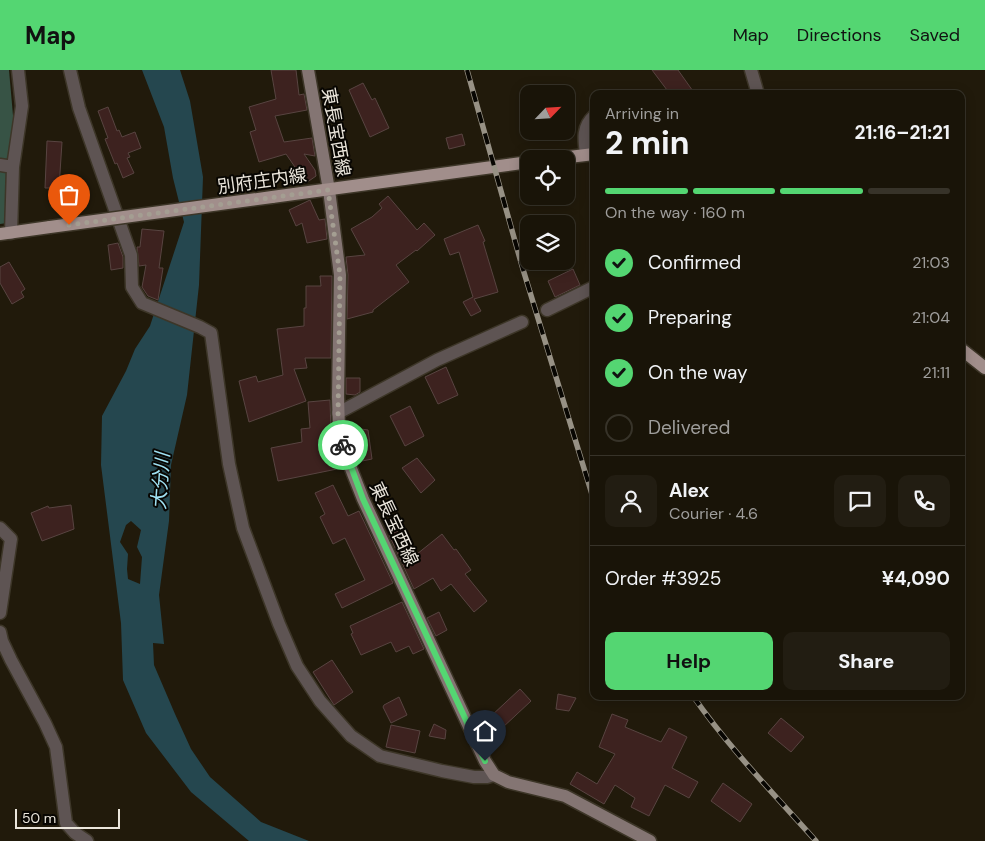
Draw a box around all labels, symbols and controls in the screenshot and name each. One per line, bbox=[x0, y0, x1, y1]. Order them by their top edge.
text: Map bbox=[25, 20, 76, 51]
text: Map bbox=[733, 23, 769, 47]
text: Directions bbox=[797, 23, 882, 47]
text: Saved bbox=[910, 23, 960, 47]
north arrow bbox=[520, 85, 575, 140]
map controls bbox=[520, 85, 575, 270]
street label: 東長宝西線 bbox=[316, 86, 356, 178]
text: Arriving in bbox=[605, 103, 679, 124]
text: 21:16–21:21 bbox=[855, 120, 950, 145]
text: 2 min bbox=[605, 122, 690, 164]
button: locate bbox=[520, 150, 575, 205]
street label: 別府庄内線 bbox=[216, 163, 308, 199]
pin bbox=[48, 174, 90, 225]
icon: bag bbox=[55, 181, 83, 209]
text: On the way · 160 m bbox=[605, 202, 745, 223]
button: layers bbox=[520, 215, 575, 270]
icon: check bbox=[605, 249, 633, 277]
text: Confirmed bbox=[648, 250, 741, 275]
text: 21:03 bbox=[912, 252, 950, 273]
icon: check bbox=[605, 304, 633, 332]
text: Preparing bbox=[648, 305, 732, 330]
text: 21:04 bbox=[912, 307, 950, 328]
icon: check bbox=[605, 359, 633, 387]
text: On the way bbox=[648, 360, 748, 385]
text: 21:11 bbox=[923, 362, 950, 383]
text: Delivered bbox=[648, 415, 730, 440]
courier bbox=[318, 420, 368, 470]
icon: bike bbox=[329, 431, 357, 459]
water label: 大分川 bbox=[146, 450, 175, 510]
button: person bbox=[605, 475, 657, 527]
button: chat bbox=[834, 475, 886, 527]
button: phone bbox=[898, 475, 950, 527]
street label: 東長宝西線 bbox=[364, 478, 424, 570]
text: Alex bbox=[669, 478, 709, 503]
text: Courier · 4.6 bbox=[669, 503, 758, 524]
text: Order #3925 bbox=[605, 566, 721, 591]
text: ¥4,090 bbox=[882, 566, 950, 591]
button: Help bbox=[605, 632, 773, 690]
button: Share bbox=[783, 632, 950, 690]
pin bbox=[464, 710, 506, 761]
icon: home bbox=[471, 717, 499, 745]
scale bar bbox=[15, 806, 120, 829]
text: 50 m bbox=[22, 809, 56, 827]

